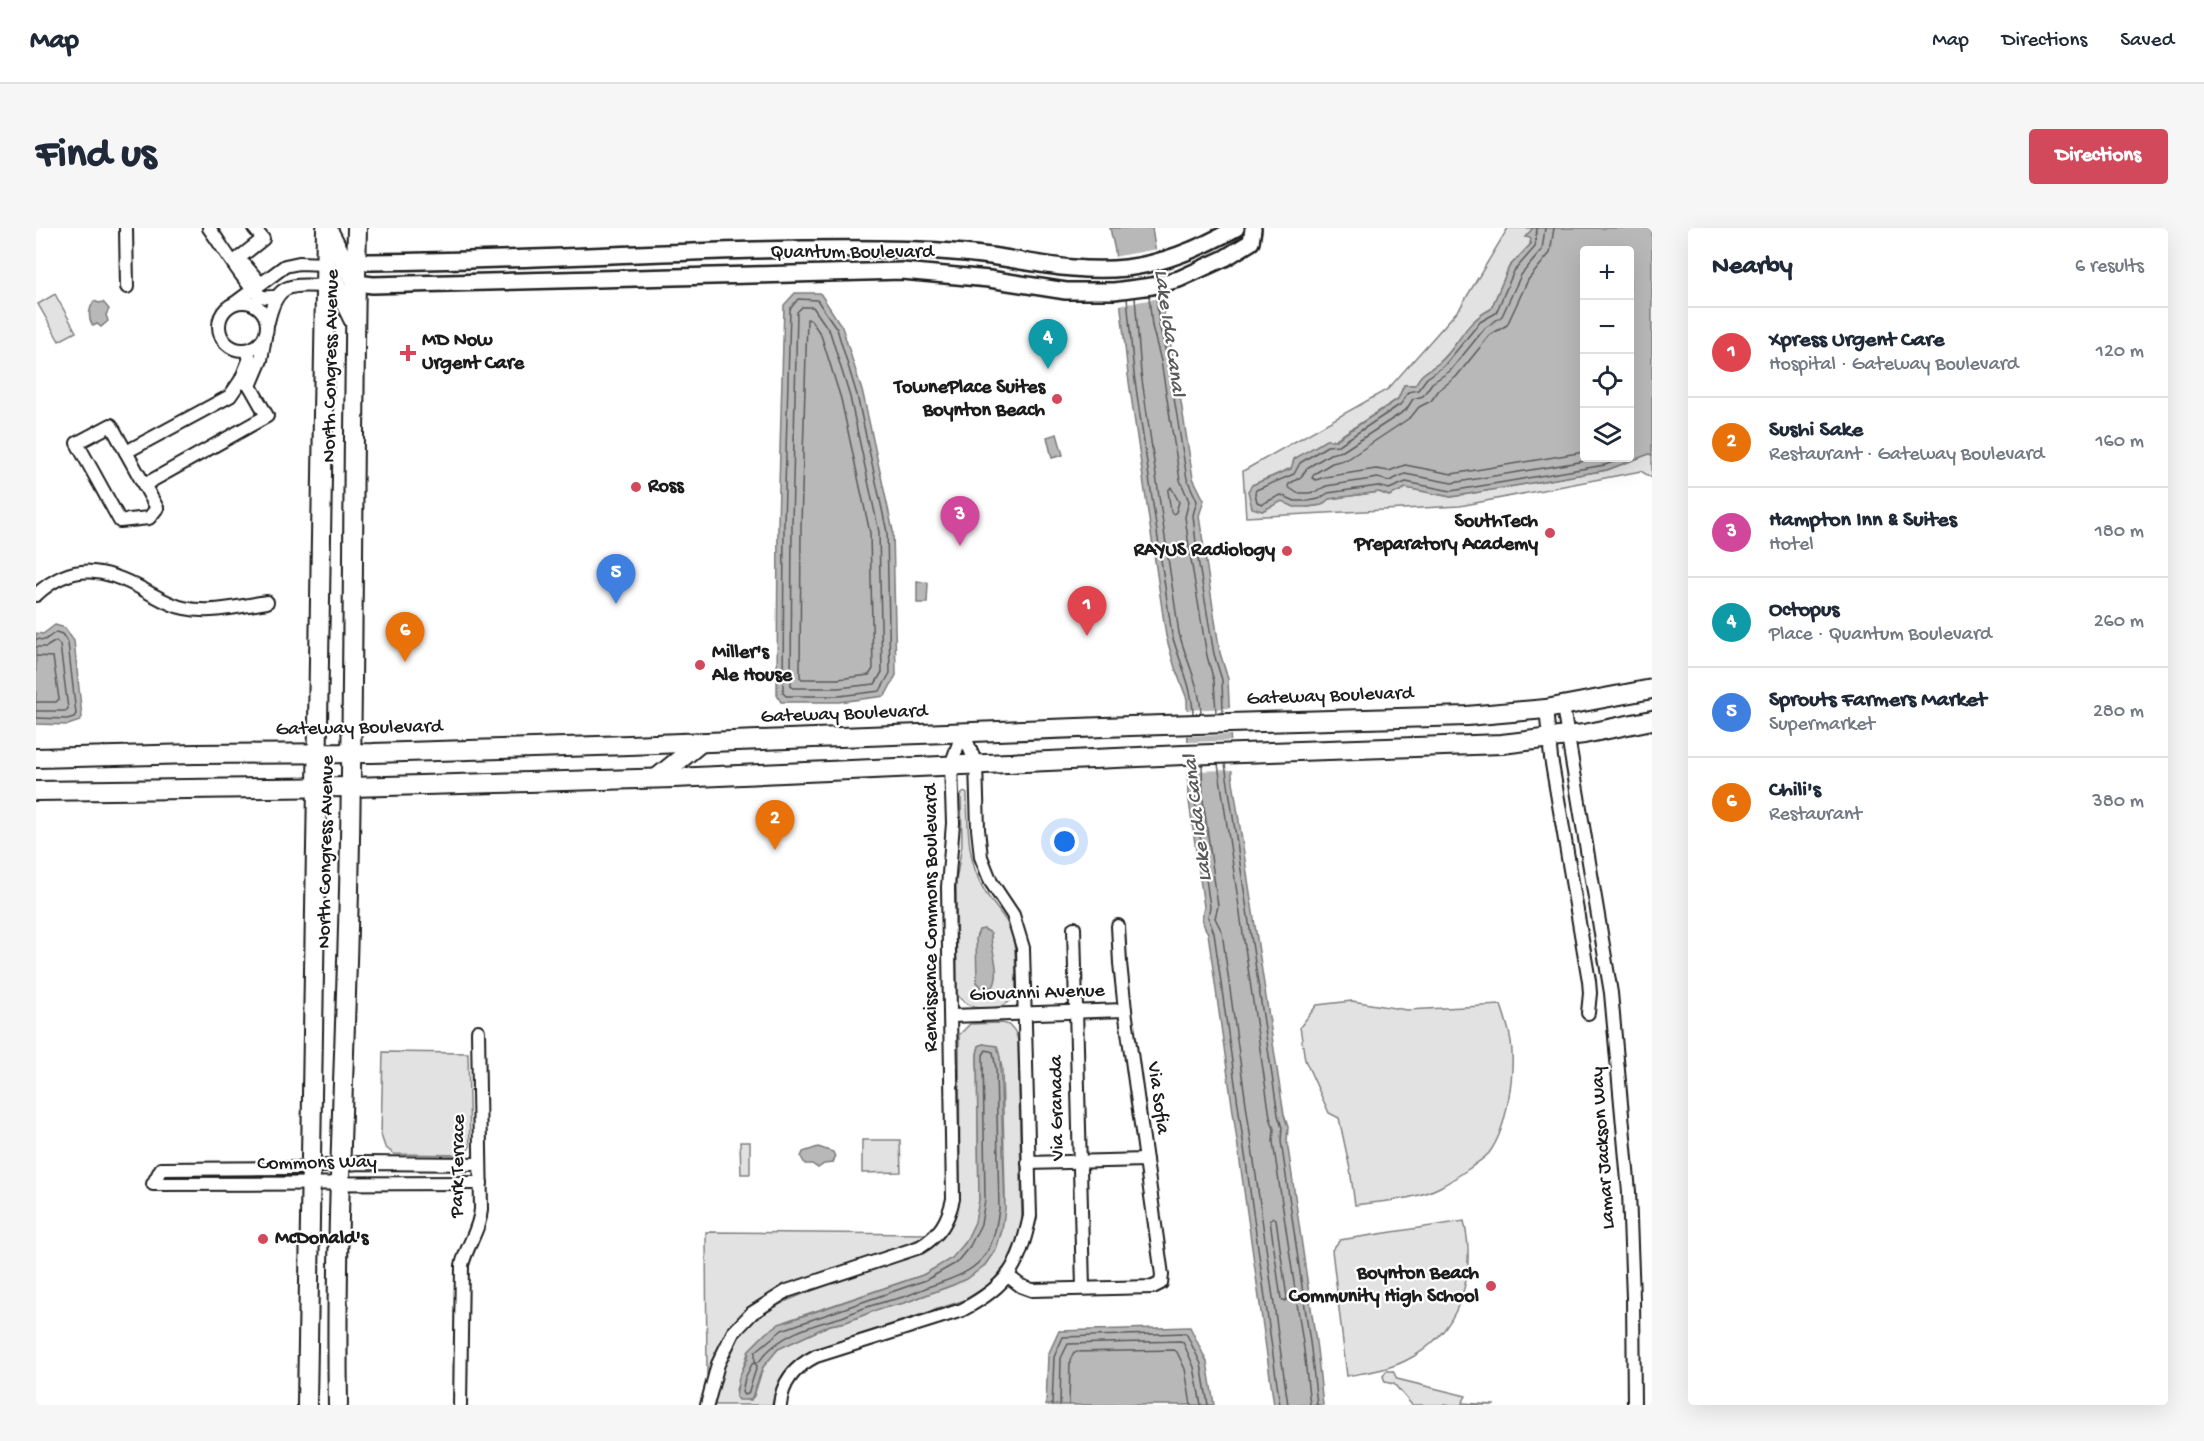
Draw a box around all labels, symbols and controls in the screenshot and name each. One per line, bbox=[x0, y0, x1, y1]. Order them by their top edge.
text: Map bbox=[30, 25, 79, 58]
text: Map bbox=[1932, 29, 1969, 54]
text: Directions bbox=[2002, 29, 2087, 54]
text: Saved bbox=[2120, 29, 2174, 54]
button: Directions bbox=[2029, 129, 2168, 184]
text: Find us bbox=[36, 132, 156, 181]
street label: Quantum Boulevard bbox=[770, 242, 936, 265]
map controls bbox=[1580, 246, 1634, 462]
button: + bbox=[1580, 246, 1634, 300]
text: Nearby bbox=[1712, 252, 1793, 283]
text: 6 results bbox=[2075, 256, 2144, 279]
water label: Lake Ida Canal bbox=[1147, 268, 1189, 399]
street label: North Congress Avenue bbox=[319, 269, 345, 463]
button: − bbox=[1580, 300, 1634, 354]
pin: 4 bbox=[1028, 320, 1068, 369]
text: Xpress Urgent Care bbox=[1769, 328, 1944, 354]
place label: MD Now Urgent Care bbox=[422, 330, 525, 376]
text: 1 bbox=[1727, 341, 1736, 364]
text: 120 m bbox=[2096, 341, 2144, 364]
marker: MD Now Urgent Care bbox=[399, 344, 417, 362]
button: locate bbox=[1580, 354, 1634, 408]
text: Hospital · Gateway Boulevard bbox=[1769, 354, 2019, 377]
place label: TownePlace Suites Boynton Beach bbox=[892, 377, 1047, 423]
marker: TownePlace Suites Boynton Beach bbox=[1050, 392, 1064, 406]
button: layers bbox=[1580, 408, 1634, 462]
text: Sushi Sake bbox=[1769, 418, 1863, 444]
text: 2 bbox=[1727, 431, 1736, 454]
text: 160 m bbox=[2095, 431, 2144, 454]
text: Restaurant · Gateway Boulevard bbox=[1769, 444, 2044, 467]
place label: Ross bbox=[647, 476, 685, 499]
marker: Ross bbox=[629, 480, 643, 494]
pin: 3 bbox=[940, 496, 980, 546]
text: Hampton Inn & Suites bbox=[1769, 508, 1957, 534]
place label: SouthTech Preparatory Academy bbox=[1353, 511, 1538, 557]
text: 3 bbox=[1726, 521, 1737, 544]
text: 180 m bbox=[2095, 521, 2144, 544]
marker: SouthTech Preparatory Academy bbox=[1543, 526, 1557, 540]
text: Hotel bbox=[1769, 534, 1814, 557]
place label: RAYUS Radiology bbox=[1133, 540, 1275, 563]
marker: RAYUS Radiology bbox=[1280, 544, 1294, 558]
pin: 5 bbox=[596, 554, 636, 604]
pin: 1 bbox=[1068, 586, 1106, 636]
text: Octopus bbox=[1769, 598, 1839, 624]
text: 4 bbox=[1727, 611, 1736, 634]
text: 260 m bbox=[2094, 611, 2144, 634]
pin: 6 bbox=[386, 612, 424, 662]
text: Place · Quantum Boulevard bbox=[1769, 624, 1992, 647]
place label: Miller's Ale House bbox=[711, 642, 793, 688]
marker: Miller's Ale House bbox=[693, 658, 707, 672]
street label: Gateway Boulevard bbox=[1246, 683, 1416, 711]
text: Sprouts Farmers Market bbox=[1769, 688, 1987, 714]
street label: Gateway Boulevard bbox=[760, 701, 930, 729]
text: 5 bbox=[1726, 701, 1737, 724]
text: 280 m bbox=[2093, 701, 2144, 724]
text: Supermarket bbox=[1769, 714, 1875, 737]
street label: Gateway Boulevard bbox=[275, 716, 445, 742]
water label: Lake Ida Canal bbox=[1179, 752, 1219, 883]
street label: North Congress Avenue bbox=[314, 755, 340, 949]
text: Chili's bbox=[1769, 778, 1821, 804]
street label: Renaissance Commons Boulevard bbox=[921, 782, 944, 1052]
text: 6 bbox=[1726, 791, 1737, 814]
text: 380 m bbox=[2092, 791, 2144, 814]
pin: 2 bbox=[756, 800, 794, 850]
text: Restaurant bbox=[1769, 804, 1862, 827]
your location bbox=[1050, 827, 1079, 856]
street label: Giovanni Avenue bbox=[969, 980, 1106, 1008]
street label: Via Granada bbox=[1046, 1054, 1070, 1162]
street label: Via Sofia bbox=[1140, 1059, 1174, 1136]
street label: Lamar Jackson Way bbox=[1587, 1066, 1621, 1230]
street label: Park Terrace bbox=[447, 1113, 471, 1219]
street label: Commons Way bbox=[257, 1151, 377, 1177]
place label: McDonald's bbox=[275, 1228, 370, 1251]
marker: McDonald's bbox=[256, 1232, 270, 1246]
place label: Boynton Beach Community High School bbox=[1288, 1263, 1480, 1309]
marker: Boynton Beach Community High School bbox=[1484, 1279, 1498, 1293]

